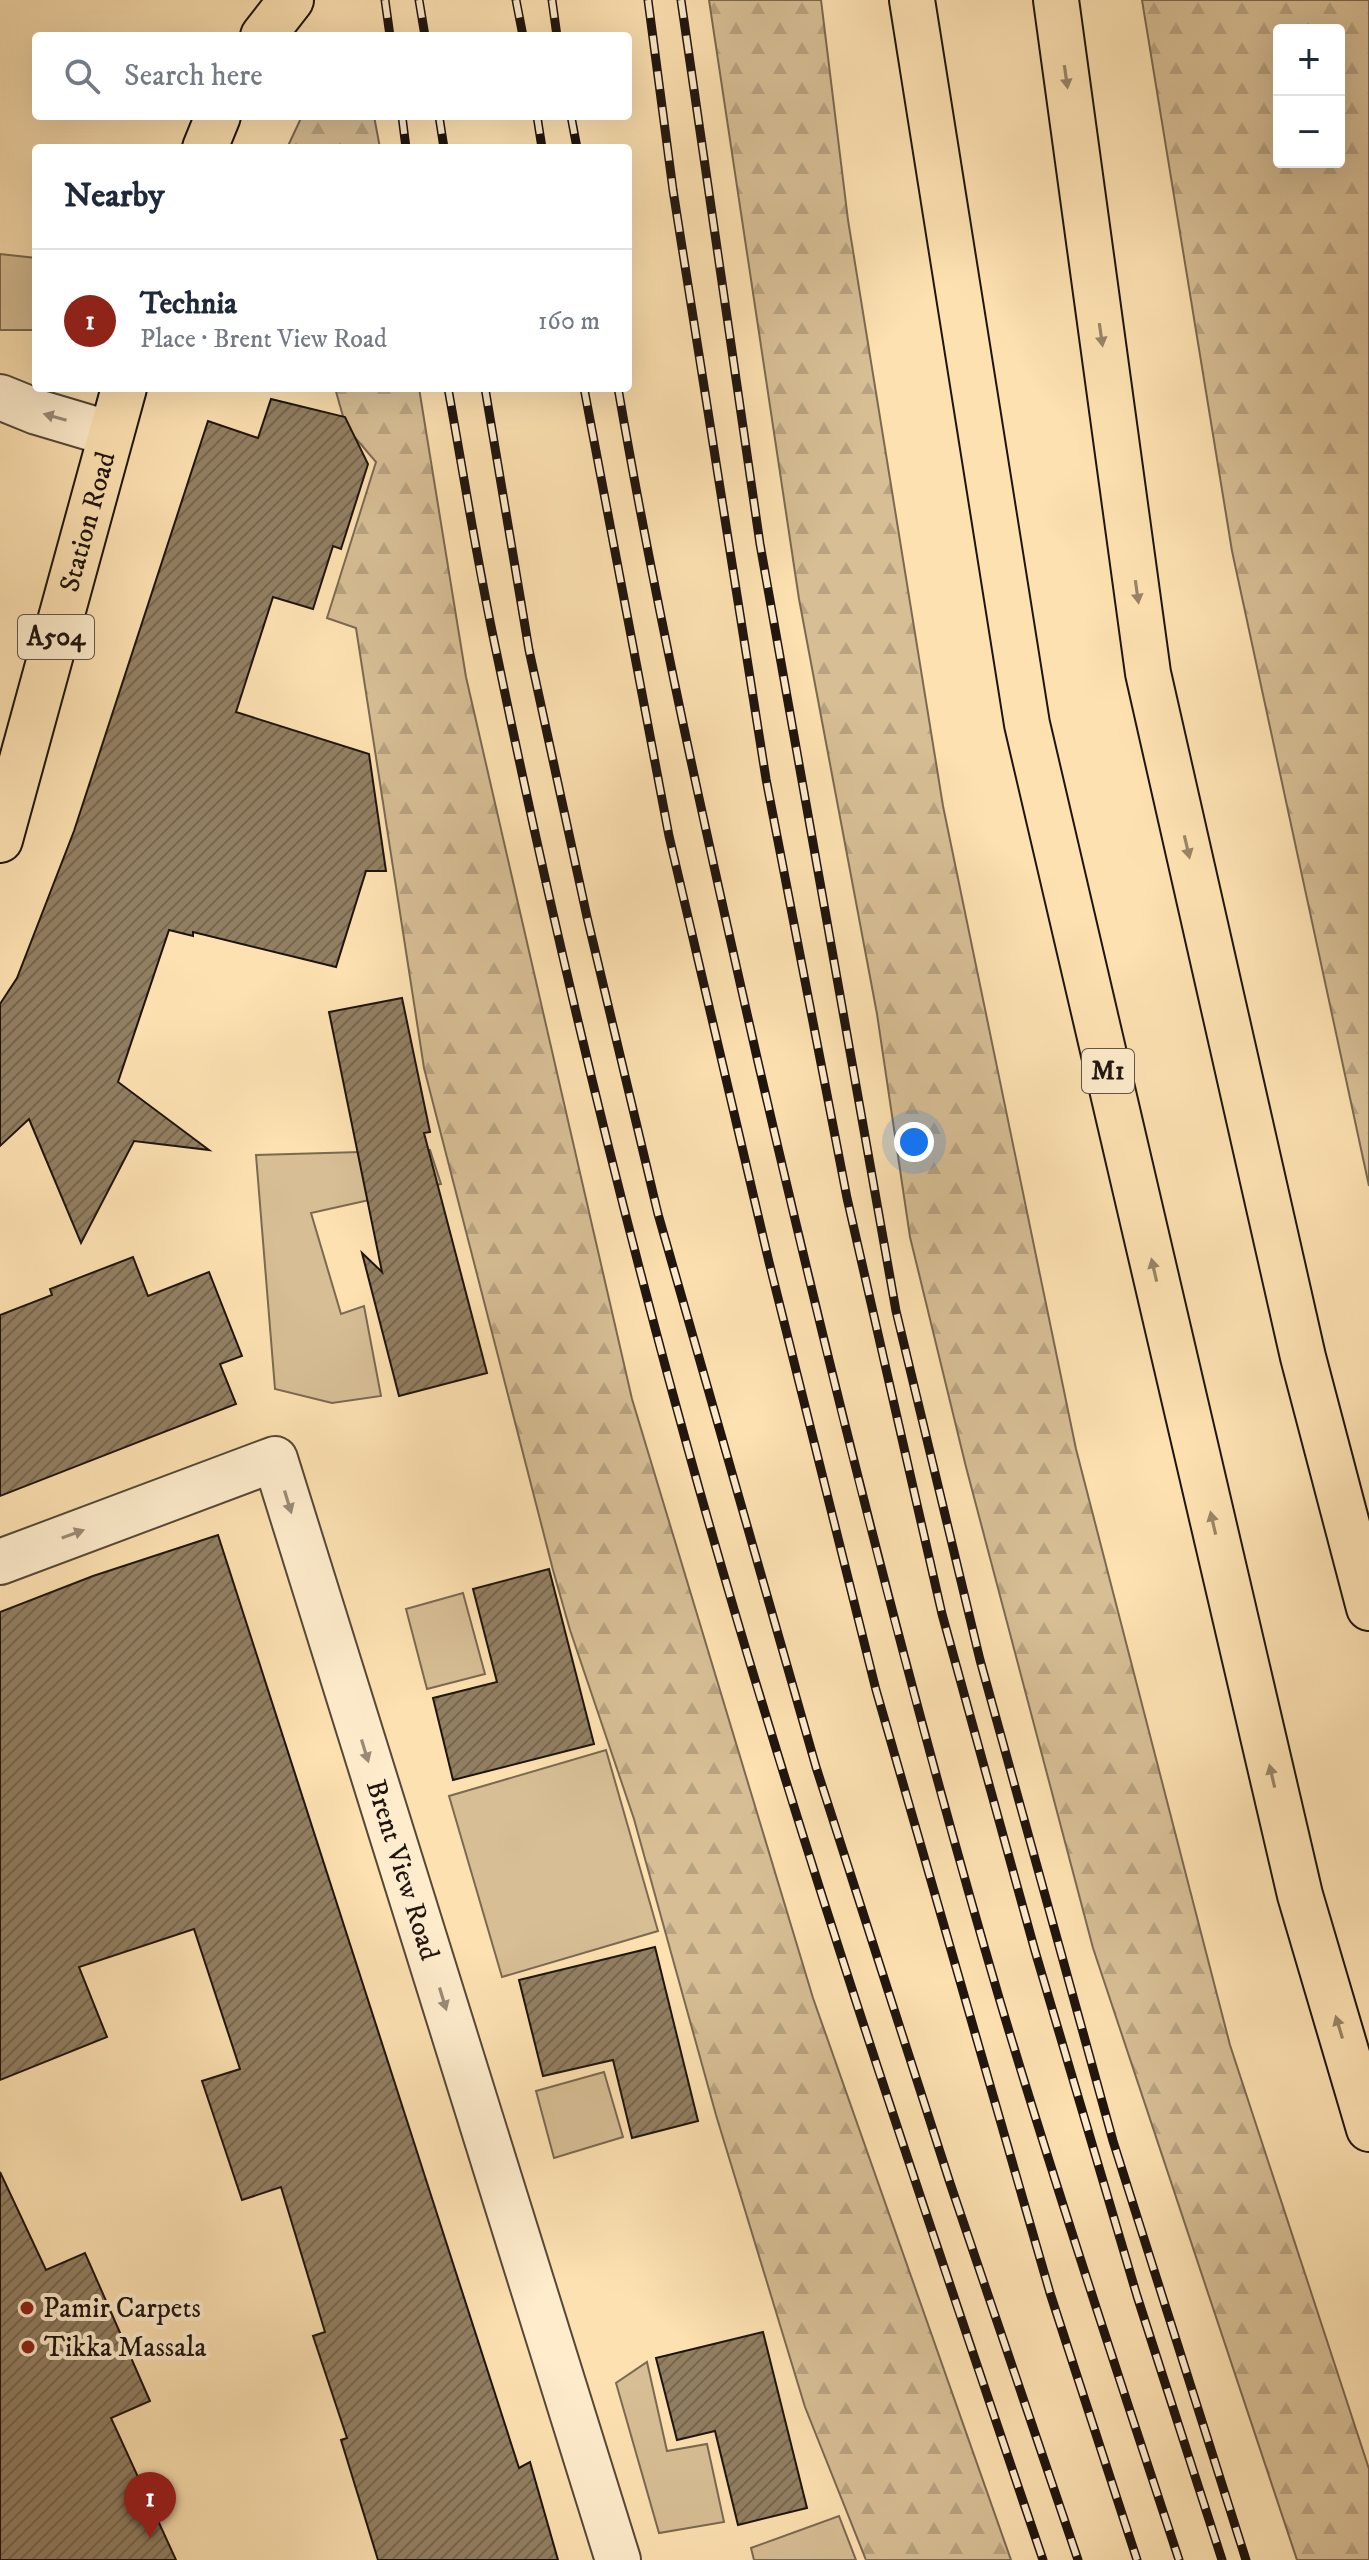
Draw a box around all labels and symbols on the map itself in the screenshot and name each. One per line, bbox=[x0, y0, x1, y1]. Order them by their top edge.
one-way arrow bbox=[1060, 65, 1073, 90]
one-way arrow bbox=[1095, 323, 1108, 348]
one-way arrow bbox=[42, 410, 66, 423]
street label: Station Road bbox=[51, 448, 123, 596]
one-way arrow bbox=[1131, 580, 1144, 605]
road number: A504 bbox=[18, 615, 94, 659]
one-way arrow bbox=[1181, 835, 1194, 860]
road number: M1 bbox=[1082, 1049, 1134, 1093]
your location bbox=[894, 1122, 934, 1162]
one-way arrow bbox=[1148, 1257, 1160, 1282]
one-way arrow bbox=[282, 1491, 295, 1515]
one-way arrow bbox=[1206, 1510, 1219, 1535]
one-way arrow bbox=[61, 1528, 85, 1540]
one-way arrow bbox=[359, 1739, 372, 1763]
one-way arrow bbox=[1265, 1763, 1278, 1788]
street label: Brent View Road bbox=[358, 1775, 448, 1964]
one-way arrow bbox=[437, 1987, 449, 2011]
one-way arrow bbox=[1332, 2015, 1345, 2039]
place label: Pamir Carpets bbox=[43, 2291, 201, 2326]
marker: Pamir Carpets bbox=[18, 2299, 36, 2317]
place label: Tikka Massala bbox=[44, 2330, 206, 2365]
marker: Tikka Massala bbox=[19, 2338, 37, 2356]
pin: 1 bbox=[124, 2472, 176, 2538]

